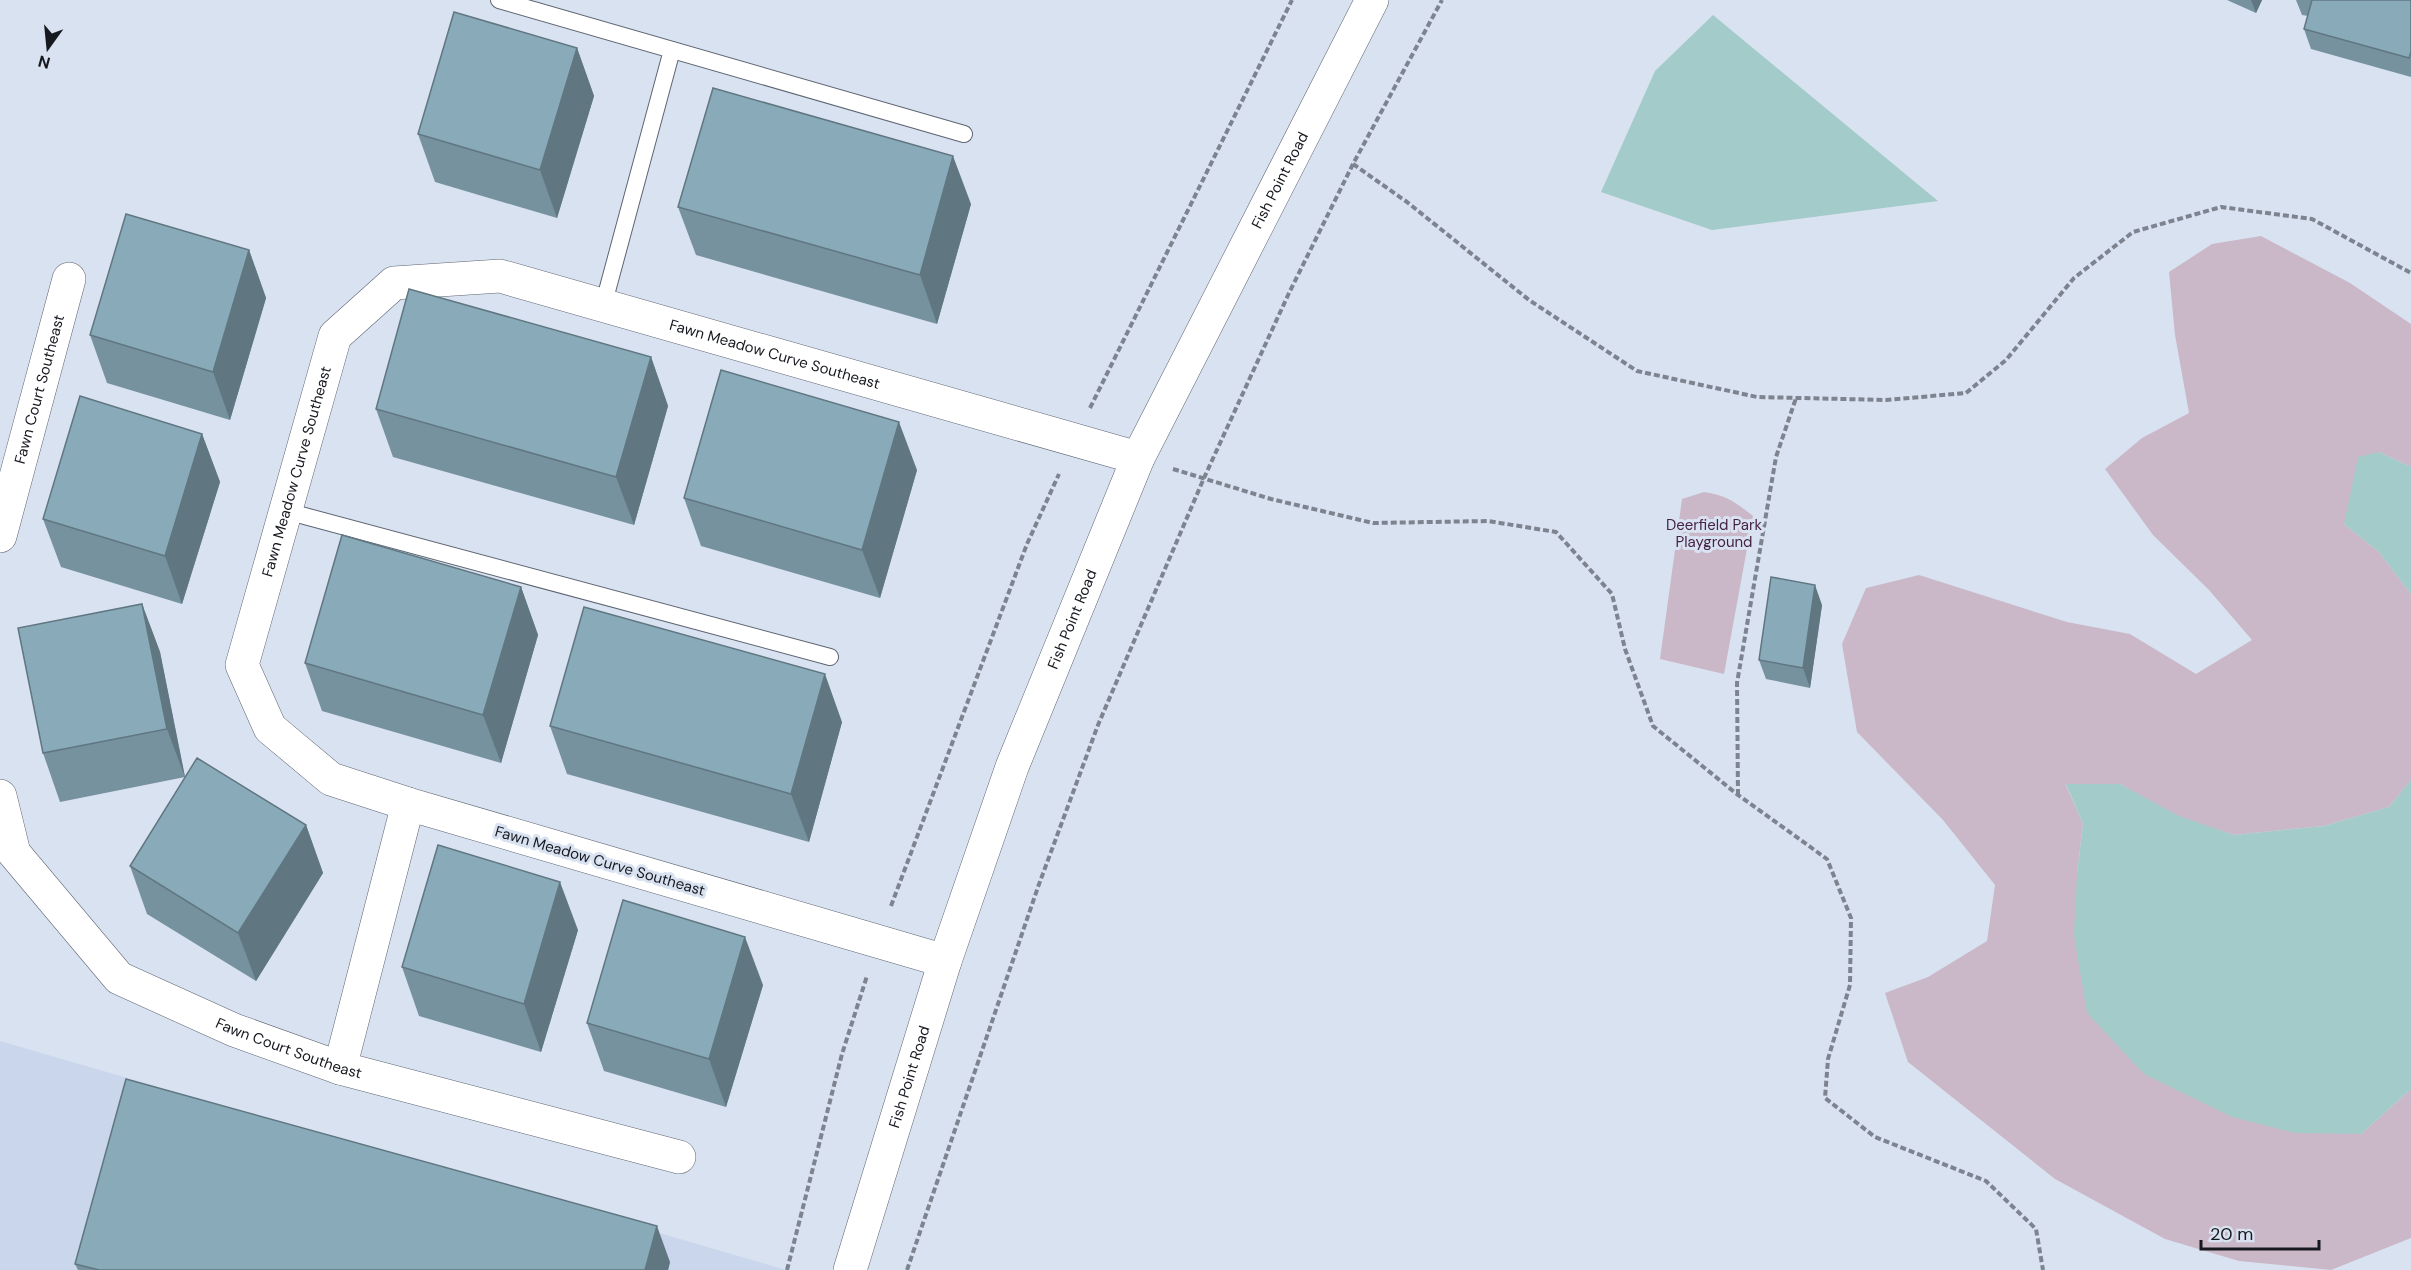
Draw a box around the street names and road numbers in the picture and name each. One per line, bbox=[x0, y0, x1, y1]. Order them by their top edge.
street label: Fish Point Road bbox=[1247, 129, 1313, 232]
street label: Fawn Court Southeast bbox=[10, 312, 69, 466]
street label: Fawn Meadow Curve Southeast bbox=[667, 315, 882, 394]
street label: Fawn Meadow Curve Southeast bbox=[257, 364, 336, 579]
street label: Fish Point Road bbox=[1043, 566, 1102, 672]
street label: Fawn Meadow Curve Southeast bbox=[493, 821, 708, 901]
street label: Fawn Court Southeast bbox=[212, 1013, 364, 1083]
street label: Fish Point Road bbox=[884, 1023, 935, 1131]

